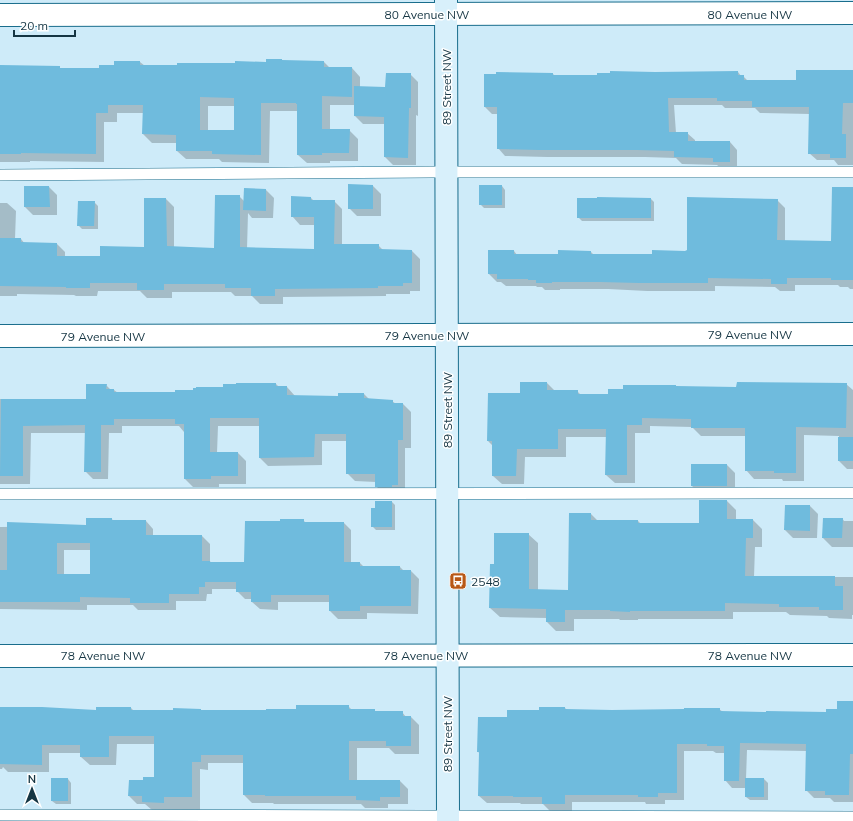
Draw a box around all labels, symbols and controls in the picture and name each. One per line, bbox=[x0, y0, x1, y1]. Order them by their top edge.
street label: 80 Avenue NW bbox=[385, 7, 469, 22]
street label: 80 Avenue NW bbox=[708, 7, 792, 22]
scale bar bbox=[14, 12, 75, 38]
text: 20 m bbox=[20, 18, 48, 33]
street label: 89 Street NW bbox=[439, 49, 454, 125]
street label: 79 Avenue NW bbox=[708, 327, 792, 342]
street label: 79 Avenue NW bbox=[385, 328, 469, 343]
street label: 79 Avenue NW bbox=[61, 329, 145, 344]
street label: 89 Street NW bbox=[440, 372, 455, 448]
bus stop icon: 2548 bbox=[448, 571, 468, 591]
place label: 2548 bbox=[471, 574, 500, 589]
street label: 78 Avenue NW bbox=[61, 648, 145, 663]
street label: 78 Avenue NW bbox=[384, 648, 468, 663]
street label: 78 Avenue NW bbox=[708, 648, 792, 663]
street label: 89 Street NW bbox=[440, 696, 455, 772]
north arrow bbox=[12, 769, 52, 809]
text: N bbox=[28, 772, 36, 786]

